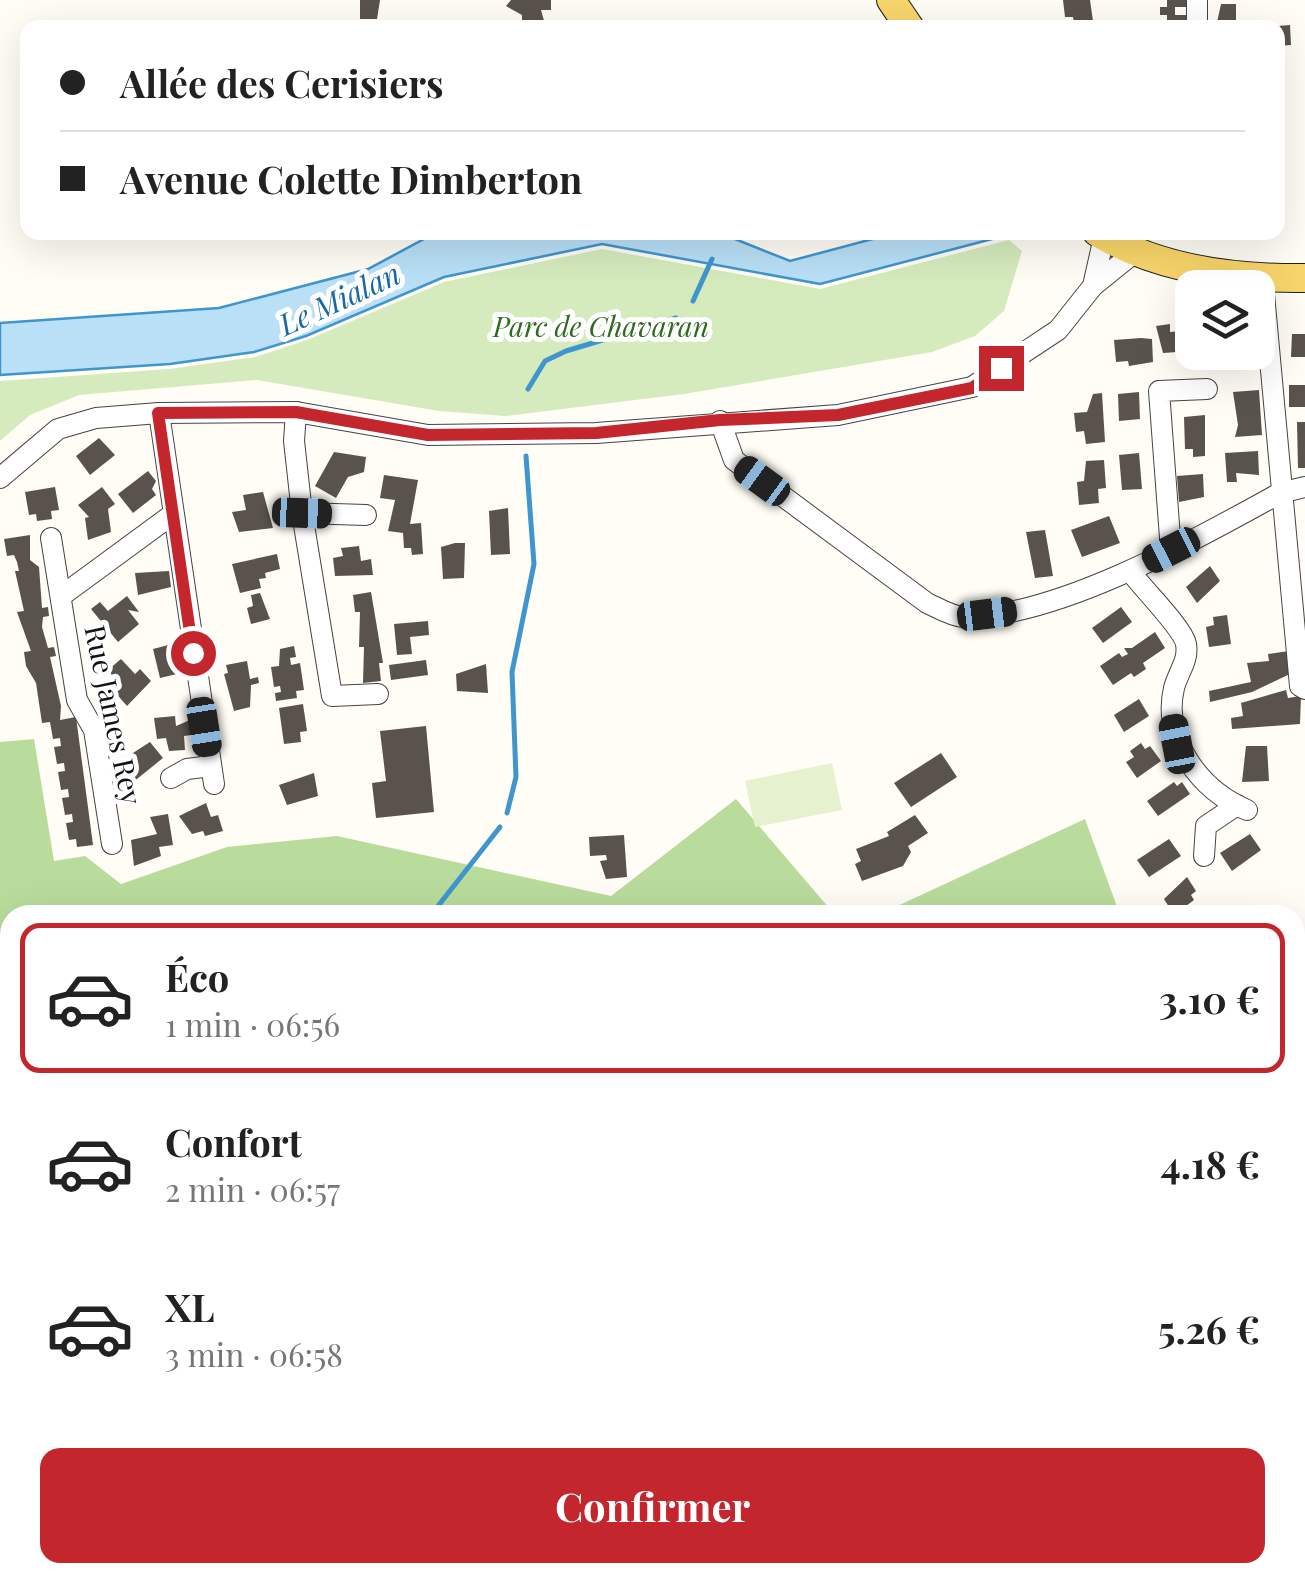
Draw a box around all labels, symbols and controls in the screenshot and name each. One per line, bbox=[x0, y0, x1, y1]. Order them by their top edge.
text: Allée des Cerisiers bbox=[120, 57, 443, 108]
text: Avenue Colette Dimberton bbox=[120, 153, 582, 204]
water label: Le Mialan bbox=[270, 253, 407, 345]
map controls bbox=[1175, 270, 1275, 370]
button: layers bbox=[1175, 270, 1275, 370]
park label: Parc de Chavaran bbox=[492, 307, 709, 344]
route end bbox=[979, 346, 1024, 391]
car bbox=[729, 451, 795, 511]
car bbox=[271, 497, 333, 529]
car bbox=[1137, 523, 1205, 577]
car bbox=[955, 595, 1019, 633]
street label: Rue James Rey bbox=[77, 621, 152, 808]
route start bbox=[171, 631, 216, 676]
car bbox=[184, 695, 224, 759]
car bbox=[1157, 712, 1197, 776]
text: Éco bbox=[165, 951, 229, 1002]
icon: car bbox=[45, 953, 135, 1043]
text: 3.10 € bbox=[1159, 973, 1260, 1024]
text: 1 min · 06:56 bbox=[165, 1002, 340, 1045]
text: Confort bbox=[165, 1116, 302, 1167]
icon: car bbox=[45, 1118, 135, 1208]
text: 4.18 € bbox=[1161, 1138, 1260, 1189]
text: 2 min · 06:57 bbox=[165, 1167, 340, 1210]
text: XL bbox=[165, 1281, 214, 1332]
icon: car bbox=[45, 1283, 135, 1373]
text: 5.26 € bbox=[1158, 1303, 1260, 1354]
text: 3 min · 06:58 bbox=[165, 1332, 343, 1375]
button: Confirmer bbox=[40, 1448, 1265, 1563]

